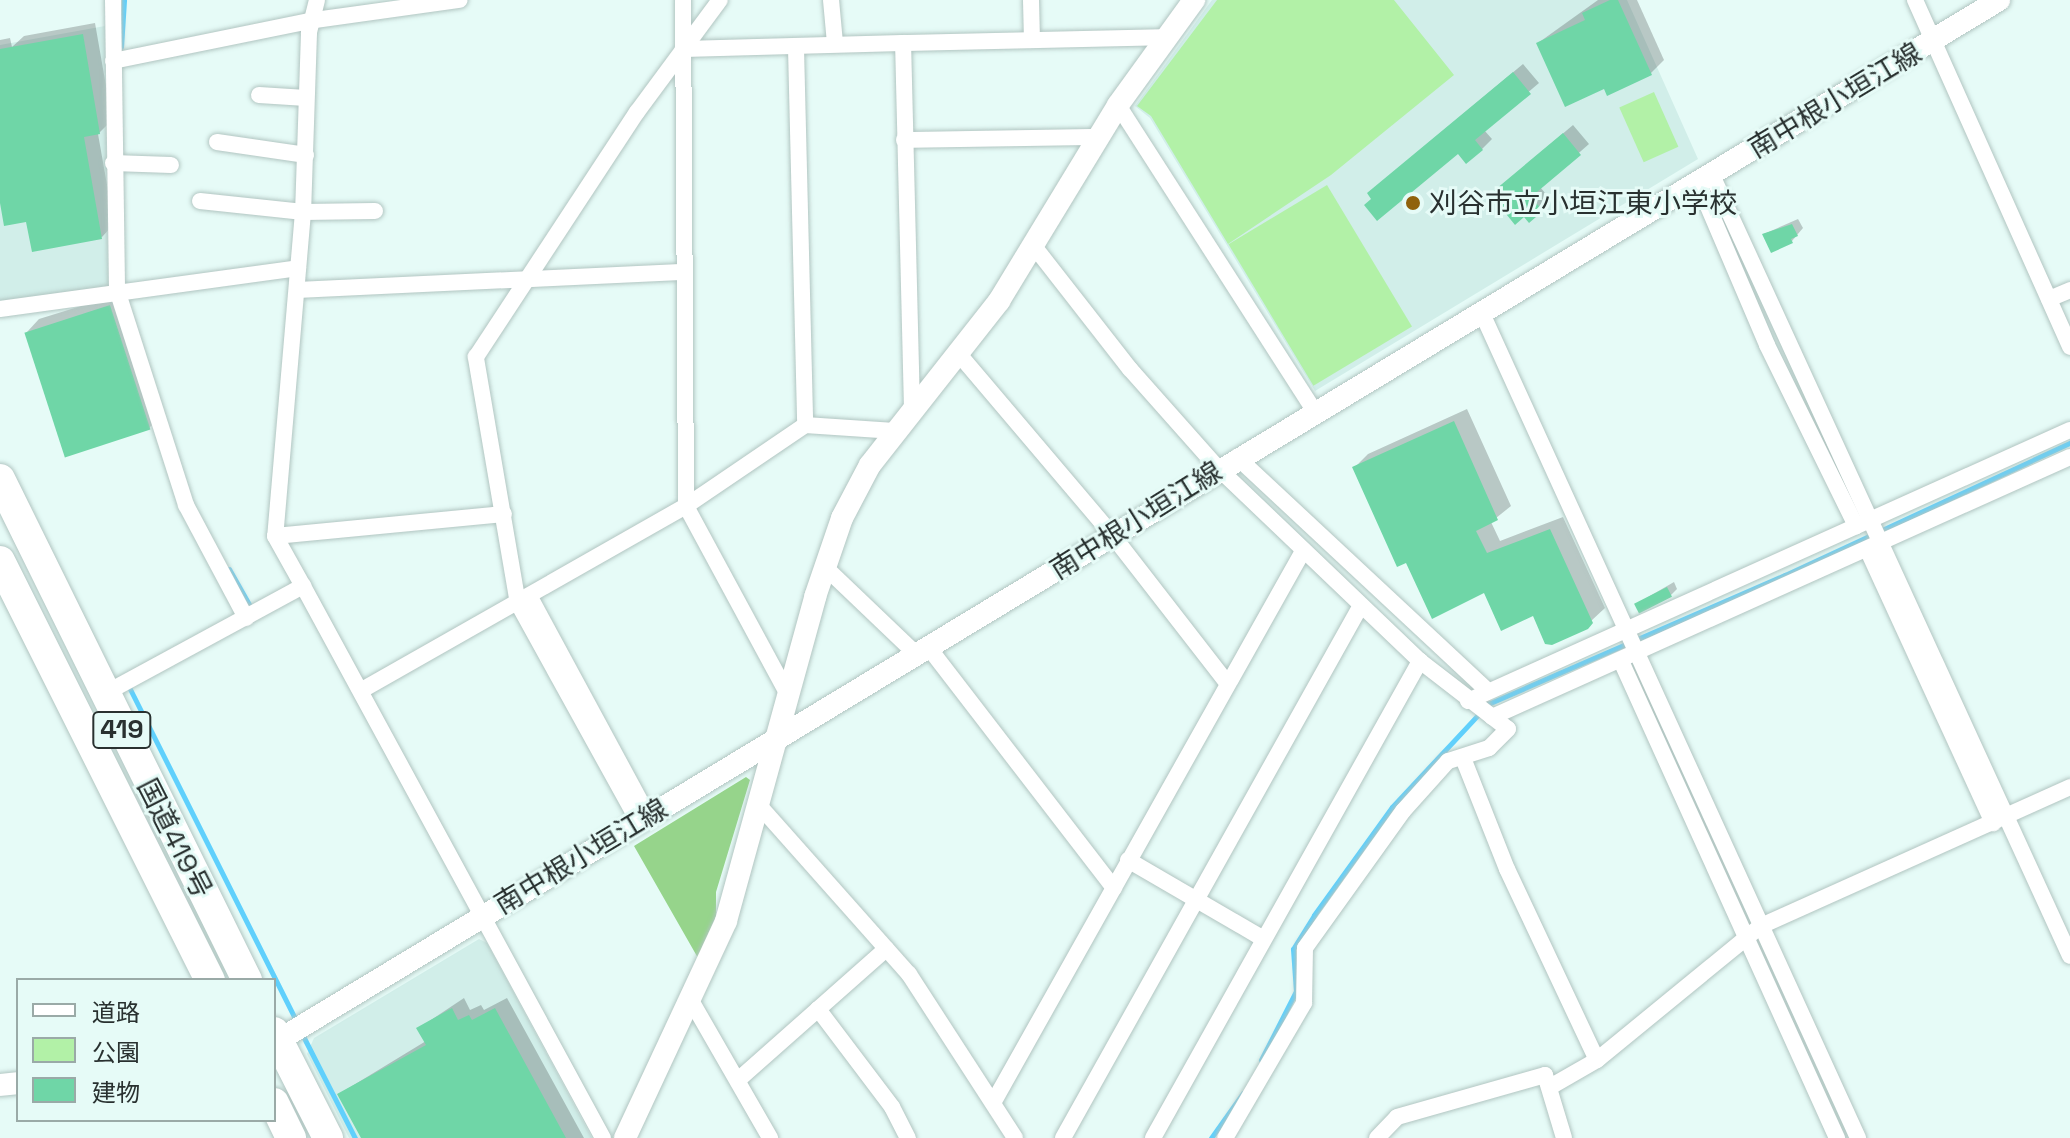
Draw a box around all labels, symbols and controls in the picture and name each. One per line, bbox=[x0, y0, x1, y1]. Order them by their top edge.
street label: 南中根小垣江線 bbox=[1742, 35, 1928, 165]
place label: 刈谷市立小垣江東小学校 bbox=[1429, 186, 1737, 220]
marker: 刈谷市立小垣江東小学校 bbox=[1404, 194, 1422, 212]
street label: 南中根小垣江線 bbox=[1044, 454, 1228, 586]
road number: 419 bbox=[92, 708, 152, 752]
street label: 国道419号 bbox=[131, 773, 219, 903]
street label: 南中根小垣江線 bbox=[488, 791, 674, 921]
legend bbox=[16, 978, 276, 1122]
text: 道路 bbox=[92, 997, 140, 1028]
text: 公園 bbox=[92, 1037, 140, 1068]
text: 建物 bbox=[92, 1077, 140, 1108]

